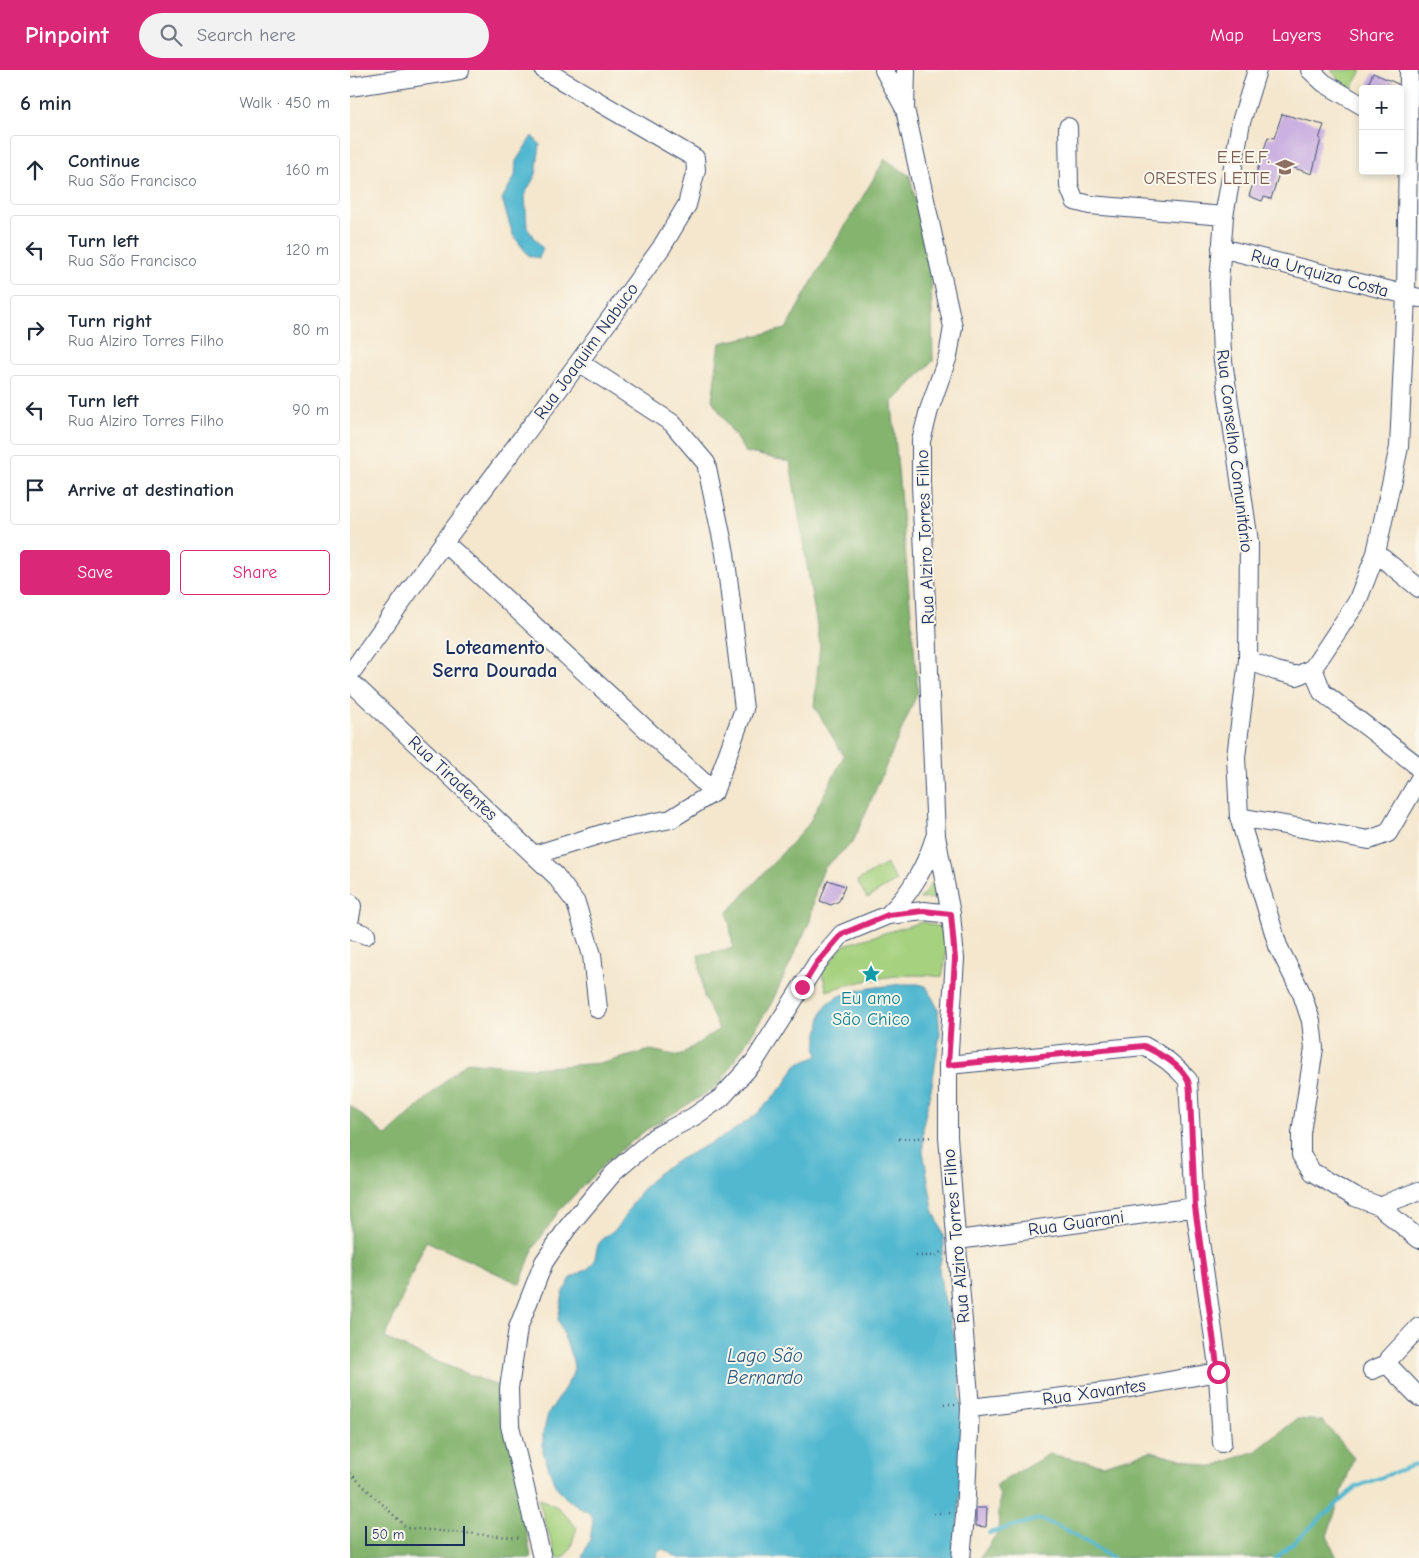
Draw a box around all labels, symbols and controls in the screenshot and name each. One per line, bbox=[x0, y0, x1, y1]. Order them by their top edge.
search box bbox=[139, 13, 489, 58]
text: Pinpoint bbox=[25, 21, 109, 49]
icon: search bbox=[157, 21, 185, 49]
text: Search here bbox=[197, 24, 296, 46]
text: Map bbox=[1210, 25, 1244, 46]
text: Layers bbox=[1272, 25, 1321, 46]
text: Share bbox=[1349, 25, 1394, 46]
map controls bbox=[1359, 85, 1404, 175]
button: + bbox=[1359, 85, 1404, 130]
text: 6 min bbox=[20, 91, 72, 115]
text: Walk · 450 m bbox=[239, 94, 330, 112]
button: − bbox=[1359, 130, 1404, 175]
place label: E.E.E.F. ORESTES LEITE bbox=[1144, 147, 1270, 189]
text: Continue bbox=[68, 150, 140, 172]
icon: ahead bbox=[21, 156, 49, 184]
school or university icon: E.E.E.F. ORESTES LEITE bbox=[1274, 156, 1296, 178]
text: 160 m bbox=[286, 161, 329, 179]
text: Rua São Francisco bbox=[68, 172, 197, 190]
text: Turn left bbox=[68, 230, 139, 252]
icon: left bbox=[21, 236, 49, 264]
text: 120 m bbox=[286, 241, 329, 259]
street label: Rua Urquiza Costa bbox=[1249, 245, 1391, 302]
text: Rua São Francisco bbox=[68, 252, 197, 270]
street label: Rua Joaquim Nabuco bbox=[530, 279, 643, 424]
text: Turn right bbox=[68, 310, 152, 332]
icon: right bbox=[21, 316, 49, 344]
text: 80 m bbox=[292, 321, 329, 339]
text: Rua Alziro Torres Filho bbox=[68, 332, 224, 350]
street label: Rua Conselho Comunitário bbox=[1212, 348, 1257, 554]
text: Turn left bbox=[68, 390, 139, 412]
icon: left bbox=[21, 396, 49, 424]
text: 90 m bbox=[292, 401, 329, 419]
text: Rua Alziro Torres Filho bbox=[68, 412, 224, 430]
street label: Rua Alziro Torres Filho bbox=[912, 449, 939, 625]
icon: arrive bbox=[21, 476, 49, 504]
text: Arrive at destination bbox=[68, 479, 234, 501]
button: Save bbox=[20, 550, 170, 595]
button: Share bbox=[180, 550, 330, 595]
district label: Loteamento Serra Dourada bbox=[433, 636, 557, 682]
street label: Rua Tiradentes bbox=[404, 732, 502, 825]
place icon: Eu amo São Chico bbox=[860, 963, 882, 985]
route end bbox=[791, 976, 814, 999]
place label: Eu amo São Chico bbox=[832, 988, 910, 1030]
street label: Rua Alziro Torres Filho bbox=[938, 1148, 975, 1324]
street label: Rua Guarani bbox=[1027, 1206, 1125, 1241]
water label: Lago São Bernardo bbox=[727, 1345, 803, 1389]
route start bbox=[1207, 1361, 1230, 1384]
street label: Rua Xavantes bbox=[1041, 1375, 1147, 1410]
scale bar bbox=[365, 1523, 465, 1546]
text: 50 m bbox=[372, 1526, 404, 1543]

